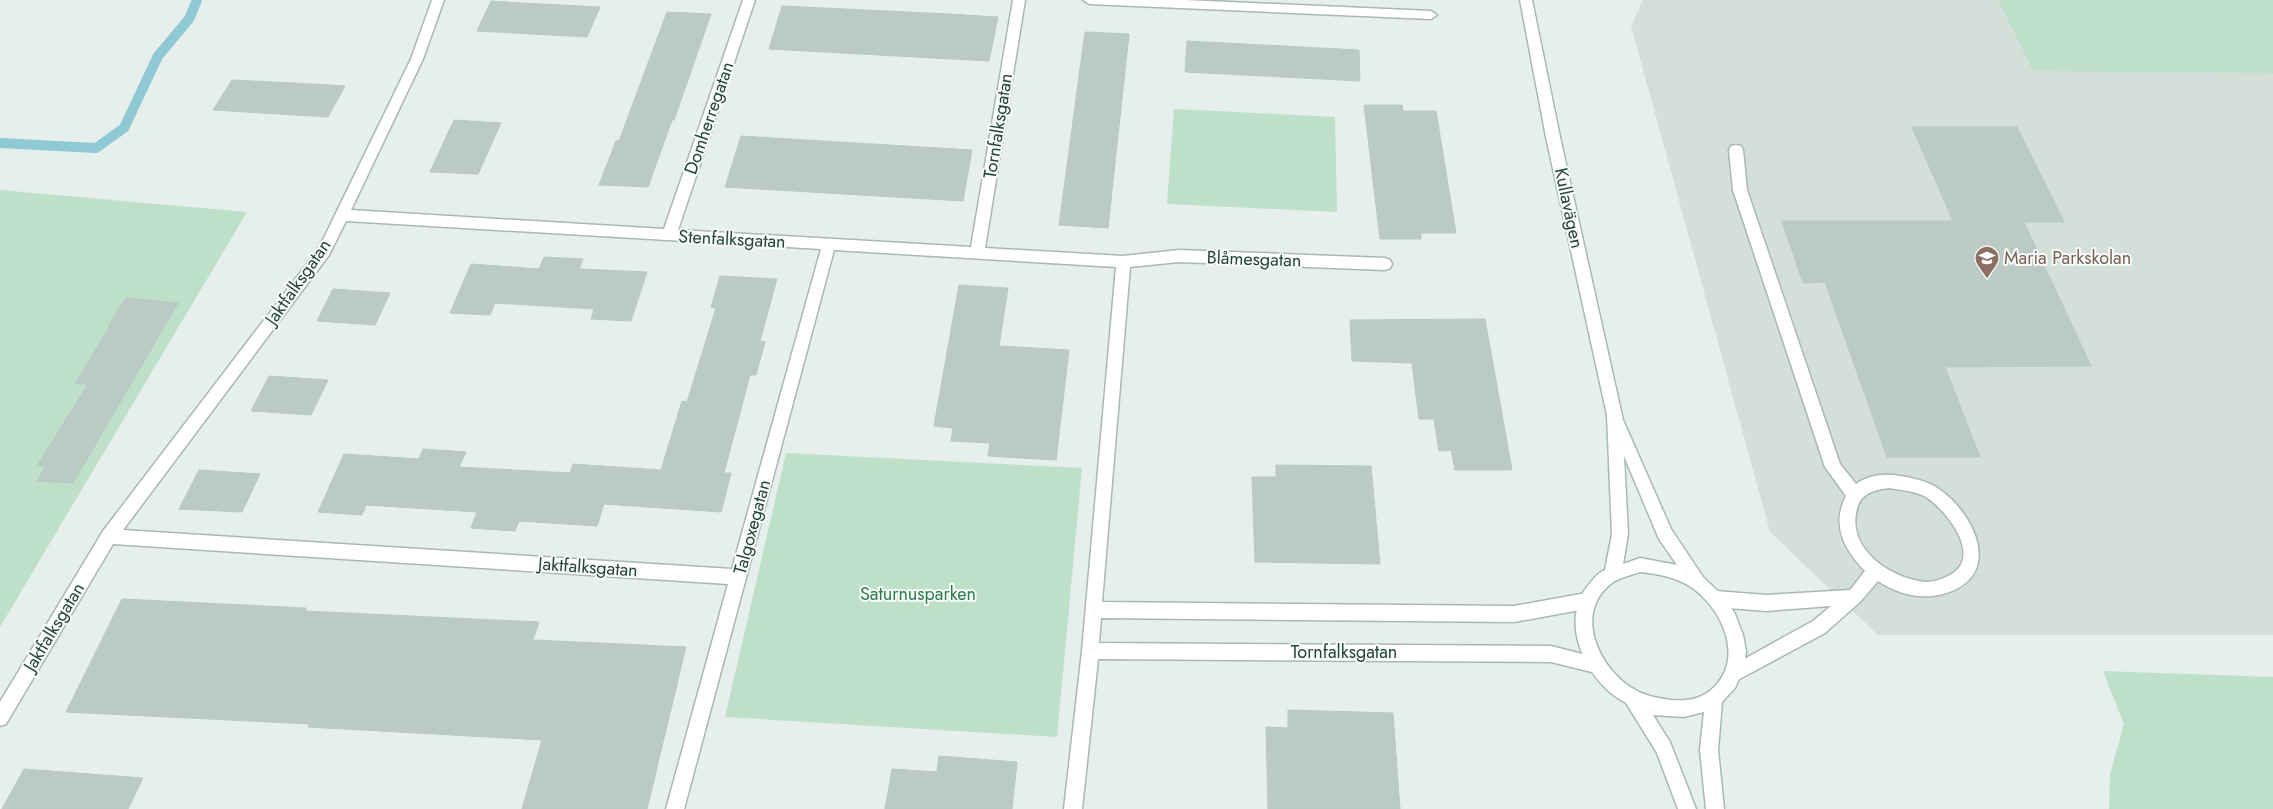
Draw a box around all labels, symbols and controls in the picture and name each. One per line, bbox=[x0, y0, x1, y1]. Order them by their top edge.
street label: Domherregatan bbox=[678, 58, 740, 178]
street label: Tornfalksgatan bbox=[977, 71, 1019, 181]
street label: Kullavägen bbox=[1548, 165, 1590, 251]
street label: Stenfalksgatan bbox=[678, 223, 786, 255]
street label: Jaktfalksgatan bbox=[258, 234, 337, 332]
street label: Blåmesgatan bbox=[1206, 244, 1302, 274]
school or university icon: Maria Parkskolan bbox=[1974, 245, 2000, 279]
place label: Maria Parkskolan bbox=[2004, 245, 2131, 271]
street label: Talgoxegatan bbox=[727, 477, 777, 577]
street label: Jaktfalksgatan bbox=[535, 550, 639, 583]
street label: Jaktfalksgatan bbox=[16, 578, 91, 678]
park label: Saturnusparken bbox=[860, 581, 976, 607]
street label: Tornfalksgatan bbox=[1291, 639, 1397, 665]

